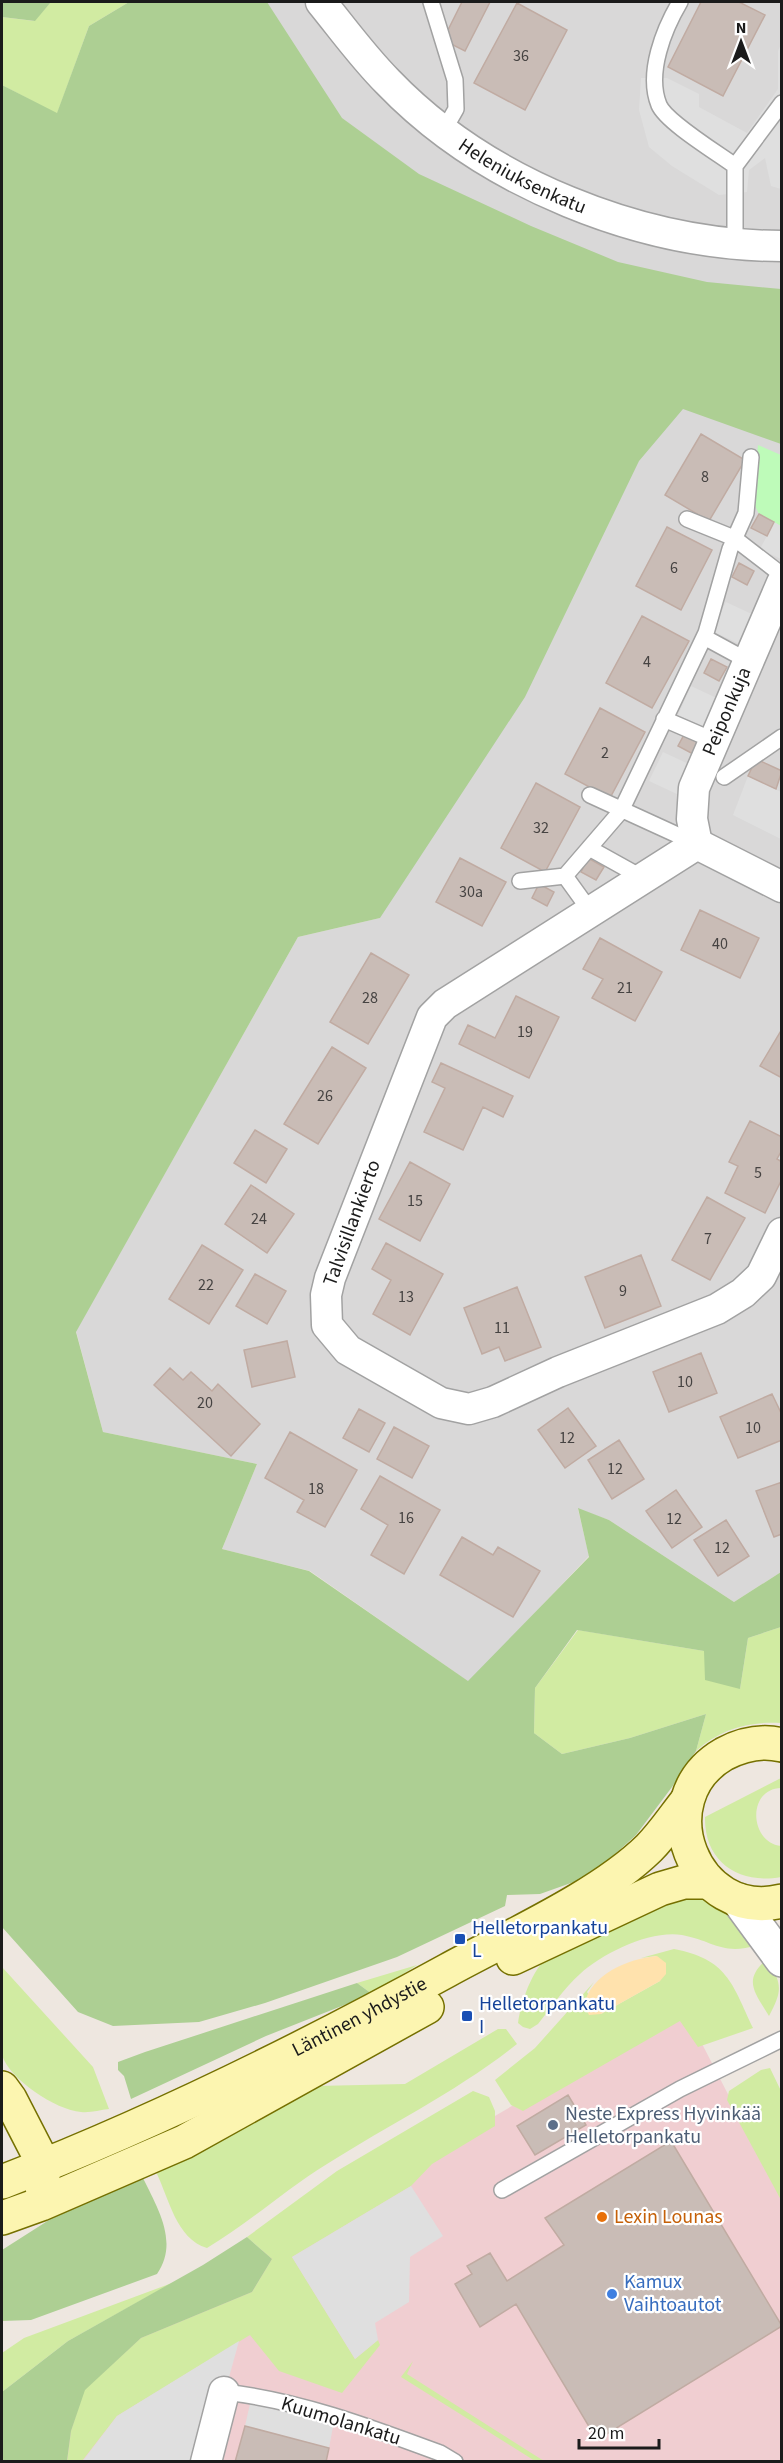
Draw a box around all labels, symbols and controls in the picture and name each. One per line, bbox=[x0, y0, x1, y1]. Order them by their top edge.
north arrow bbox=[711, 12, 771, 72]
text: N bbox=[736, 17, 746, 39]
house number: 36 bbox=[513, 45, 529, 67]
street label: Heleniuksenkatu bbox=[453, 132, 590, 221]
house number: 8 bbox=[701, 466, 709, 488]
house number: 6 bbox=[670, 557, 678, 579]
house number: 4 bbox=[643, 651, 651, 673]
street label: Peiponkuja bbox=[695, 663, 758, 760]
house number: 2 bbox=[601, 742, 609, 764]
house number: 32 bbox=[533, 817, 549, 839]
house number: 30a bbox=[459, 881, 483, 903]
house number: 40 bbox=[712, 933, 728, 955]
house number: 21 bbox=[617, 977, 633, 999]
house number: 28 bbox=[362, 987, 378, 1009]
house number: 19 bbox=[517, 1021, 533, 1043]
house number: 26 bbox=[317, 1085, 333, 1107]
street label: Talvisillankierto bbox=[316, 1156, 388, 1290]
house number: 5 bbox=[754, 1162, 762, 1184]
house number: 15 bbox=[407, 1190, 423, 1212]
house number: 24 bbox=[251, 1208, 267, 1230]
house number: 7 bbox=[704, 1228, 712, 1250]
house number: 22 bbox=[198, 1274, 214, 1296]
house number: 9 bbox=[619, 1280, 627, 1302]
house number: 13 bbox=[398, 1286, 414, 1308]
house number: 11 bbox=[494, 1317, 510, 1339]
house number: 10 bbox=[677, 1371, 693, 1393]
house number: 20 bbox=[197, 1392, 213, 1414]
house number: 10 bbox=[745, 1417, 761, 1439]
house number: 12 bbox=[559, 1427, 575, 1449]
house number: 12 bbox=[607, 1458, 623, 1480]
house number: 18 bbox=[308, 1478, 324, 1500]
house number: 16 bbox=[398, 1507, 414, 1529]
house number: 12 bbox=[666, 1508, 682, 1530]
house number: 12 bbox=[714, 1537, 730, 1559]
place label: Helletorpankatu L bbox=[472, 1914, 608, 1965]
marker: Helletorpankatu L bbox=[453, 1932, 467, 1946]
street label: Läntinen yhdystie bbox=[287, 1970, 432, 2064]
place label: Helletorpankatu I bbox=[479, 1990, 615, 2041]
marker: Helletorpankatu I bbox=[460, 2009, 474, 2023]
place label: Neste Express Hyvinkää Helletorpankatu bbox=[565, 2100, 761, 2151]
marker: Neste Express Hyvinkää Helletorpankatu bbox=[546, 2118, 560, 2132]
place label: Lexin Lounas bbox=[614, 2203, 723, 2231]
marker: Lexin Lounas bbox=[595, 2210, 609, 2224]
place label: Kamux Vaihtoautot bbox=[624, 2268, 722, 2319]
marker: Kamux Vaihtoautot bbox=[605, 2287, 619, 2301]
street label: Kuumolankatu bbox=[278, 2390, 404, 2452]
scale bar bbox=[579, 2412, 658, 2450]
text: 20 m bbox=[588, 2421, 624, 2446]

